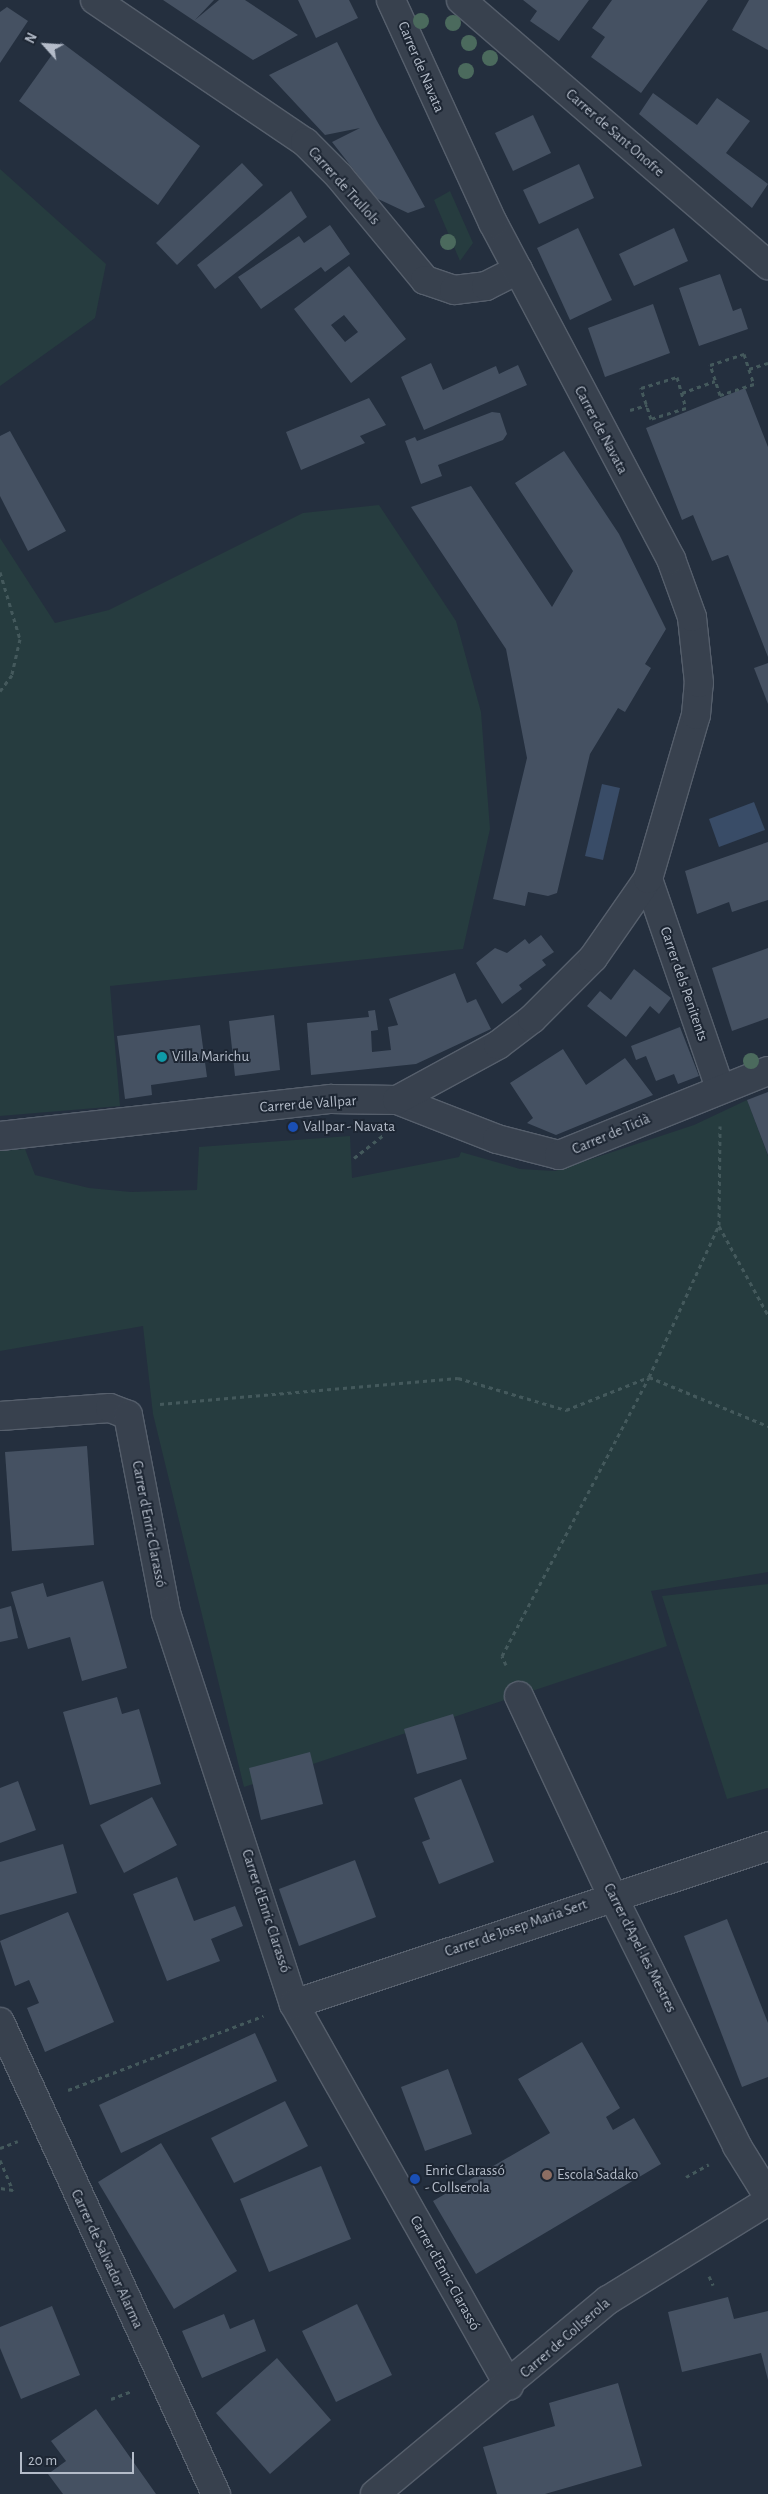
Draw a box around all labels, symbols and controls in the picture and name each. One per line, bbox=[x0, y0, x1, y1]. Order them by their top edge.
street label: Carrer de Navata bbox=[394, 19, 448, 115]
north arrow bbox=[20, 20, 70, 70]
text: N bbox=[23, 31, 40, 46]
street label: Carrer de Sant Onofre bbox=[562, 85, 668, 181]
street label: Carrer de Trullols bbox=[304, 143, 384, 229]
street label: Carrer de Navata bbox=[570, 383, 632, 477]
street label: Carrer dels Penitents bbox=[656, 924, 712, 1044]
place label: Villa Marichu bbox=[172, 1048, 249, 1066]
marker: Villa Marichu bbox=[156, 1051, 168, 1063]
street label: Carrer de Vallpar bbox=[259, 1092, 357, 1116]
street label: Carrer de Ticià bbox=[569, 1110, 653, 1158]
place label: Vallpar - Navata bbox=[303, 1118, 395, 1136]
marker: Vallpar - Navata bbox=[287, 1121, 299, 1133]
street label: Carrer d'Enric Clarassó bbox=[128, 1459, 170, 1589]
street label: Carrer d'Enric Clarassó bbox=[238, 1847, 294, 1975]
street label: Carrer d'Apel·les Mestres bbox=[600, 1880, 680, 2016]
street label: Carrer de Josep Maria Sert bbox=[442, 1895, 590, 1961]
place label: Enric Clarassó - Collserola bbox=[425, 2161, 505, 2196]
place label: Escola Sadako bbox=[557, 2166, 638, 2184]
marker: Escola Sadako bbox=[541, 2169, 553, 2181]
marker: Enric Clarassó - Collserola bbox=[409, 2173, 421, 2185]
street label: Carrer de Salvador Alarma bbox=[67, 2187, 147, 2331]
street label: Carrer d'Enric Clarassó bbox=[406, 2212, 484, 2334]
street label: Carrer de Collserola bbox=[516, 2294, 614, 2382]
scale bar bbox=[22, 2442, 136, 2474]
text: 20 m bbox=[28, 2453, 57, 2468]

